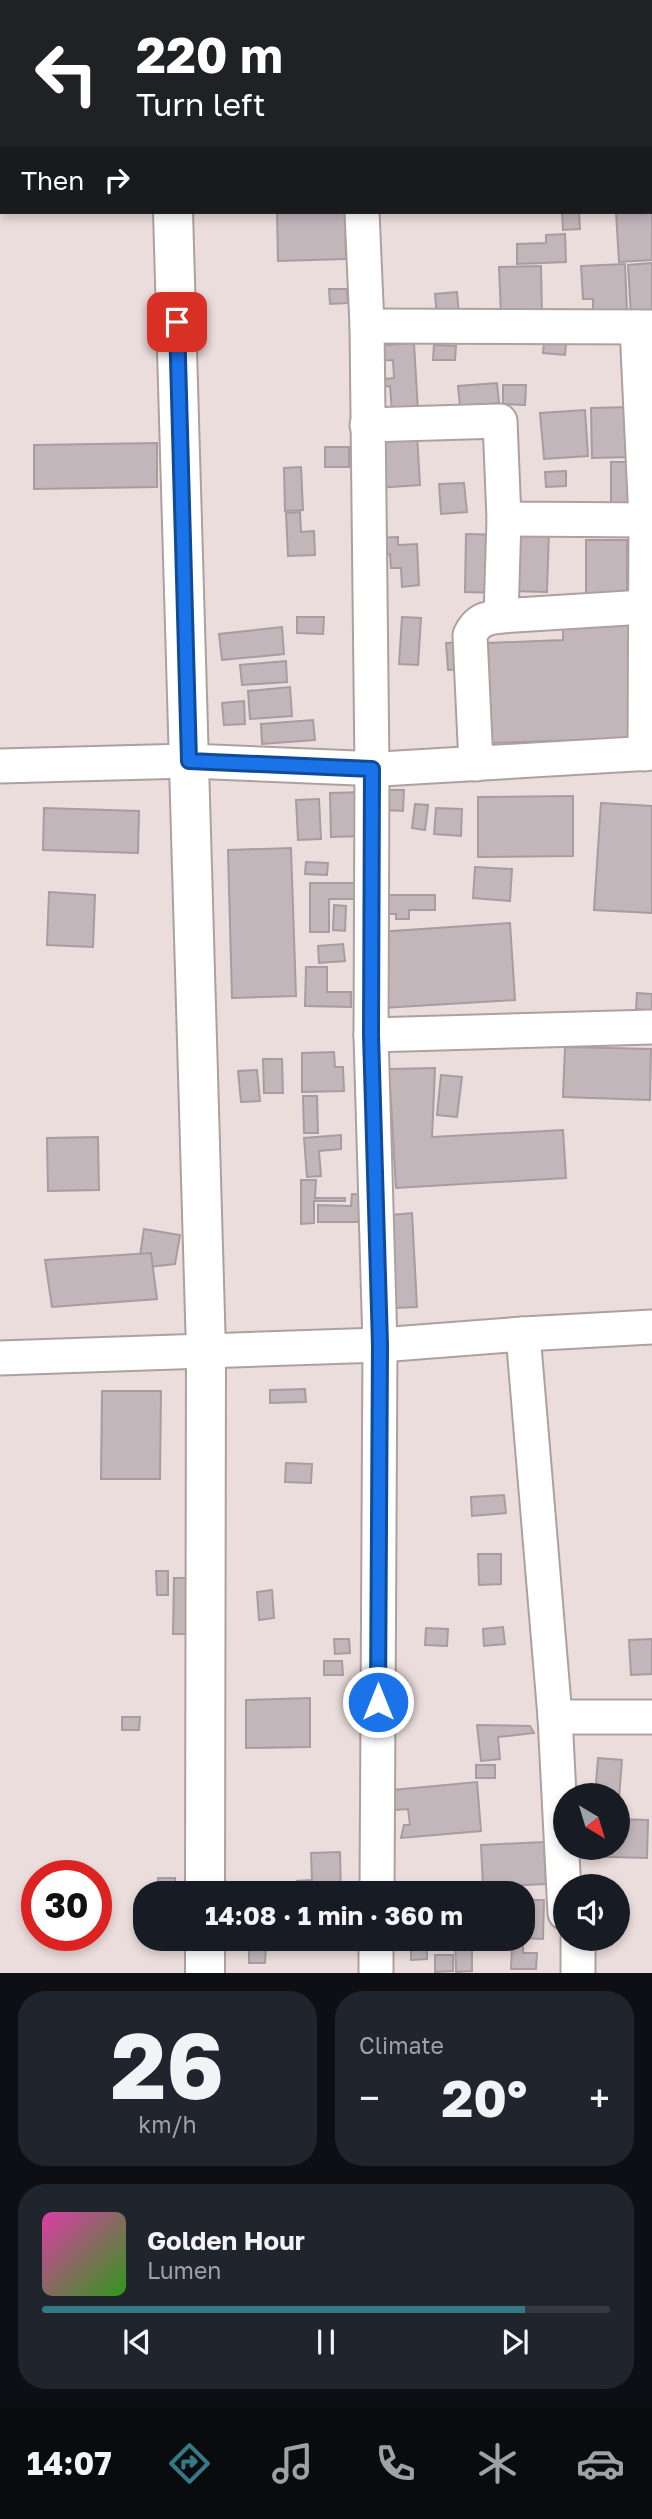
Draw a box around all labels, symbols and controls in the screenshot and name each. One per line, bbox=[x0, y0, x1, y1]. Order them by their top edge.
text: 220 m bbox=[136, 25, 283, 84]
icon: left bbox=[21, 28, 112, 119]
text: Turn left bbox=[136, 85, 265, 123]
icon: right bbox=[98, 161, 136, 199]
text: Then bbox=[21, 165, 84, 196]
pin bbox=[147, 292, 207, 352]
icon: arrive bbox=[158, 303, 196, 341]
position arrow bbox=[341, 1665, 415, 1739]
north arrow bbox=[553, 1783, 630, 1860]
map controls bbox=[553, 1783, 630, 1951]
speed limit sign: 30 bbox=[21, 1860, 112, 1951]
button: sound bbox=[553, 1874, 630, 1951]
text: 14:08 · 1 min · 360 m bbox=[205, 1900, 463, 1931]
text: 26 bbox=[111, 2010, 224, 2119]
text: Climate bbox=[359, 2031, 444, 2059]
text: 20° bbox=[442, 2066, 527, 2128]
text: − bbox=[359, 2075, 380, 2120]
text: + bbox=[589, 2075, 610, 2120]
text: km/h bbox=[138, 2110, 197, 2138]
text: Golden Hour bbox=[147, 2225, 305, 2256]
text: Lumen bbox=[147, 2256, 221, 2284]
icon: previous bbox=[118, 2323, 156, 2361]
icon: pause bbox=[307, 2323, 345, 2361]
icon: next bbox=[496, 2323, 534, 2361]
icon: directions bbox=[165, 2439, 214, 2488]
icon: music bbox=[268, 2439, 317, 2488]
icon: phone bbox=[371, 2439, 420, 2488]
icon: climate bbox=[473, 2439, 522, 2488]
icon: car bbox=[576, 2439, 625, 2488]
text: 14:07 bbox=[27, 2444, 112, 2482]

